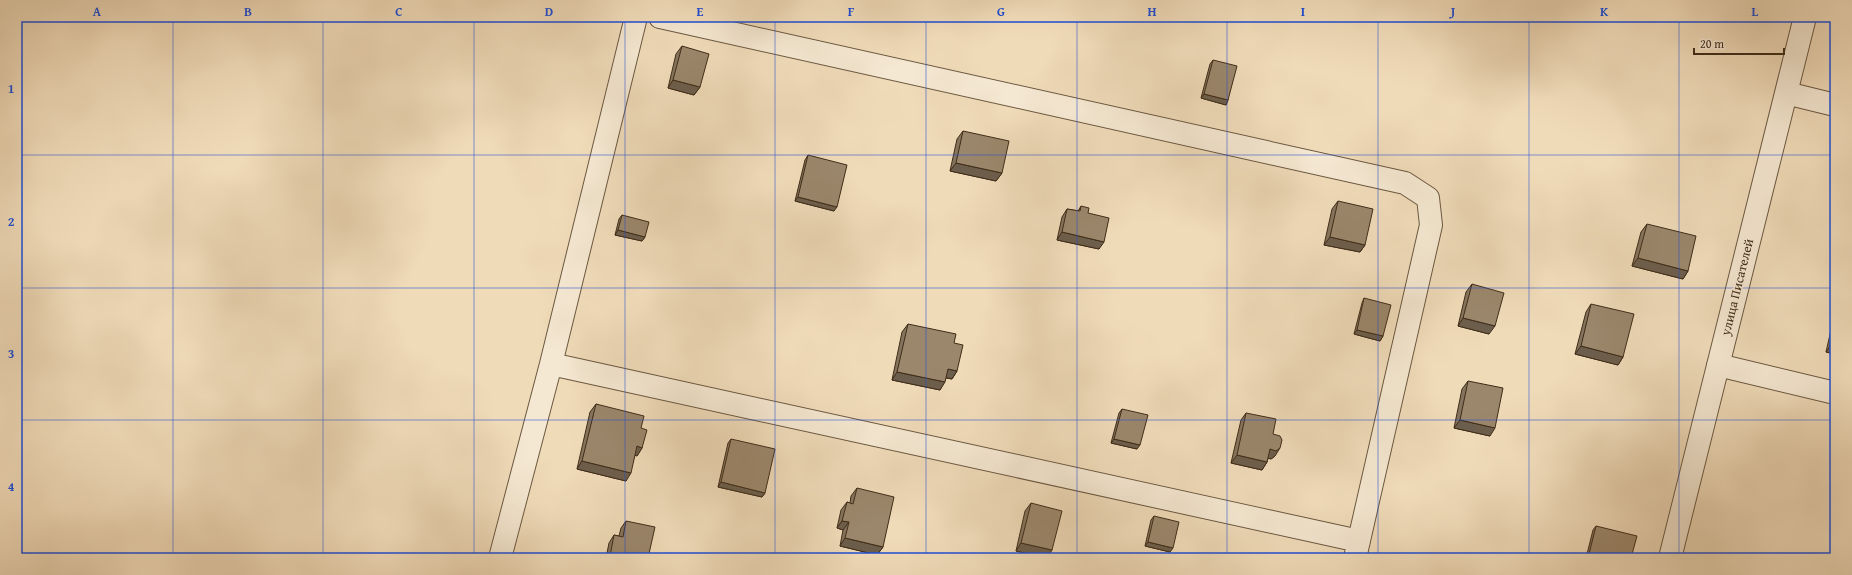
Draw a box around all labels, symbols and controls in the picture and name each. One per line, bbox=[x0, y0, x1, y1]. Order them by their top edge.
text: A bbox=[93, 2, 102, 21]
text: B bbox=[244, 2, 252, 21]
text: C bbox=[395, 2, 403, 21]
text: D bbox=[545, 2, 553, 21]
text: E bbox=[697, 2, 704, 21]
text: F bbox=[848, 2, 855, 21]
text: G bbox=[997, 2, 1005, 21]
text: H bbox=[1147, 2, 1157, 21]
text: I bbox=[1301, 2, 1305, 21]
text: J bbox=[1449, 2, 1456, 21]
text: K bbox=[1600, 2, 1609, 21]
text: L bbox=[1752, 2, 1759, 21]
scale bar bbox=[1694, 30, 1784, 56]
text: 20 m bbox=[1700, 35, 1724, 52]
text: 1 bbox=[8, 79, 14, 98]
text: 2 bbox=[8, 212, 15, 231]
street label: улица Писателей bbox=[1716, 236, 1758, 338]
text: 3 bbox=[8, 344, 14, 363]
text: 4 bbox=[8, 477, 15, 496]

